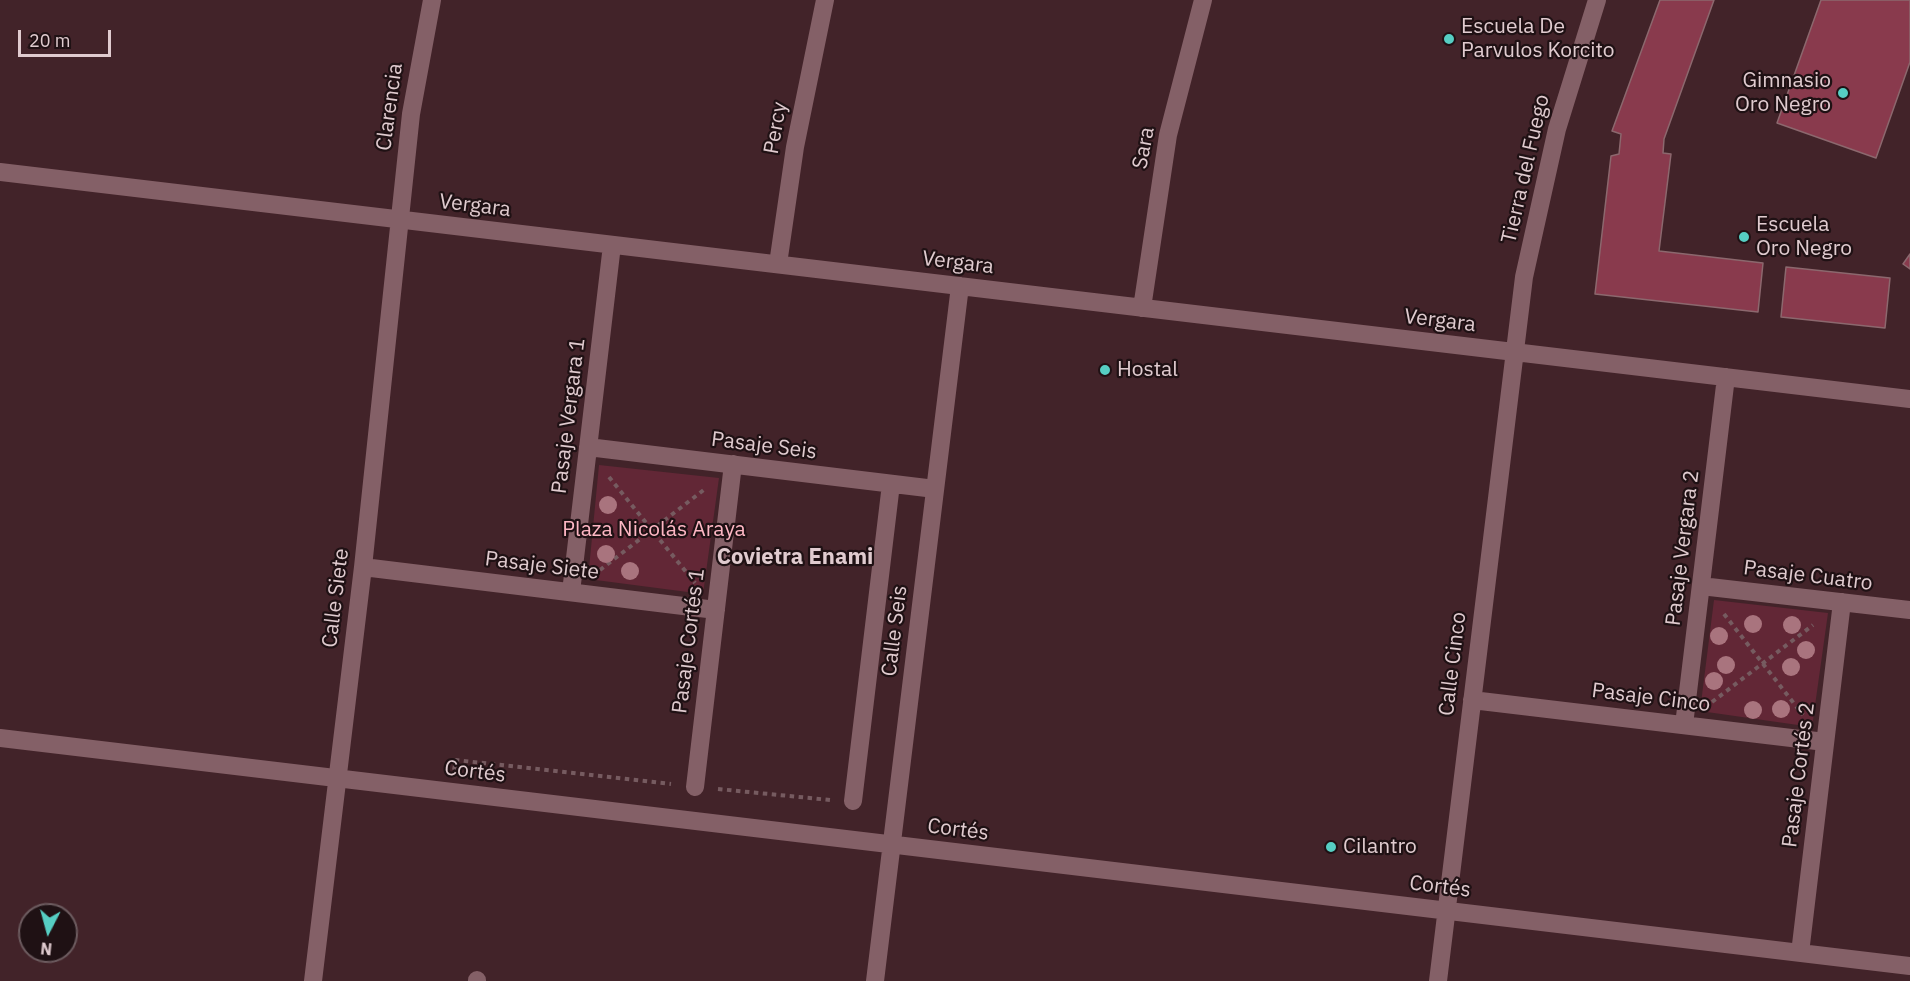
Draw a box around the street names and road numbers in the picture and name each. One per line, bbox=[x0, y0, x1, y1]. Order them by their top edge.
street label: Clarencia bbox=[371, 62, 409, 152]
street label: Tierra del Fuego bbox=[1497, 92, 1555, 246]
street label: Percy bbox=[759, 100, 793, 156]
street label: Sara bbox=[1128, 125, 1160, 171]
street label: Vergara bbox=[438, 189, 512, 223]
street label: Vergara bbox=[921, 246, 995, 280]
street label: Vergara bbox=[1403, 304, 1477, 338]
street label: Pasaje Vergara 1 bbox=[547, 337, 591, 495]
street label: Pasaje Seis bbox=[710, 427, 818, 465]
street label: Pasaje Vergara 2 bbox=[1661, 469, 1705, 627]
street label: Calle Siete bbox=[317, 547, 355, 649]
street label: Pasaje Siete bbox=[484, 547, 600, 585]
street label: Pasaje Cuatro bbox=[1742, 556, 1874, 596]
street label: Pasaje Cortés 1 bbox=[668, 567, 710, 715]
street label: Calle Seis bbox=[877, 584, 913, 678]
street label: Calle Cinco bbox=[1434, 611, 1472, 717]
street label: Pasaje Cinco bbox=[1590, 678, 1712, 718]
street label: Pasaje Cortés 2 bbox=[1778, 701, 1820, 849]
street label: Cortés bbox=[443, 756, 507, 788]
street label: Cortés bbox=[926, 814, 990, 846]
street label: Cortés bbox=[1408, 871, 1472, 903]

